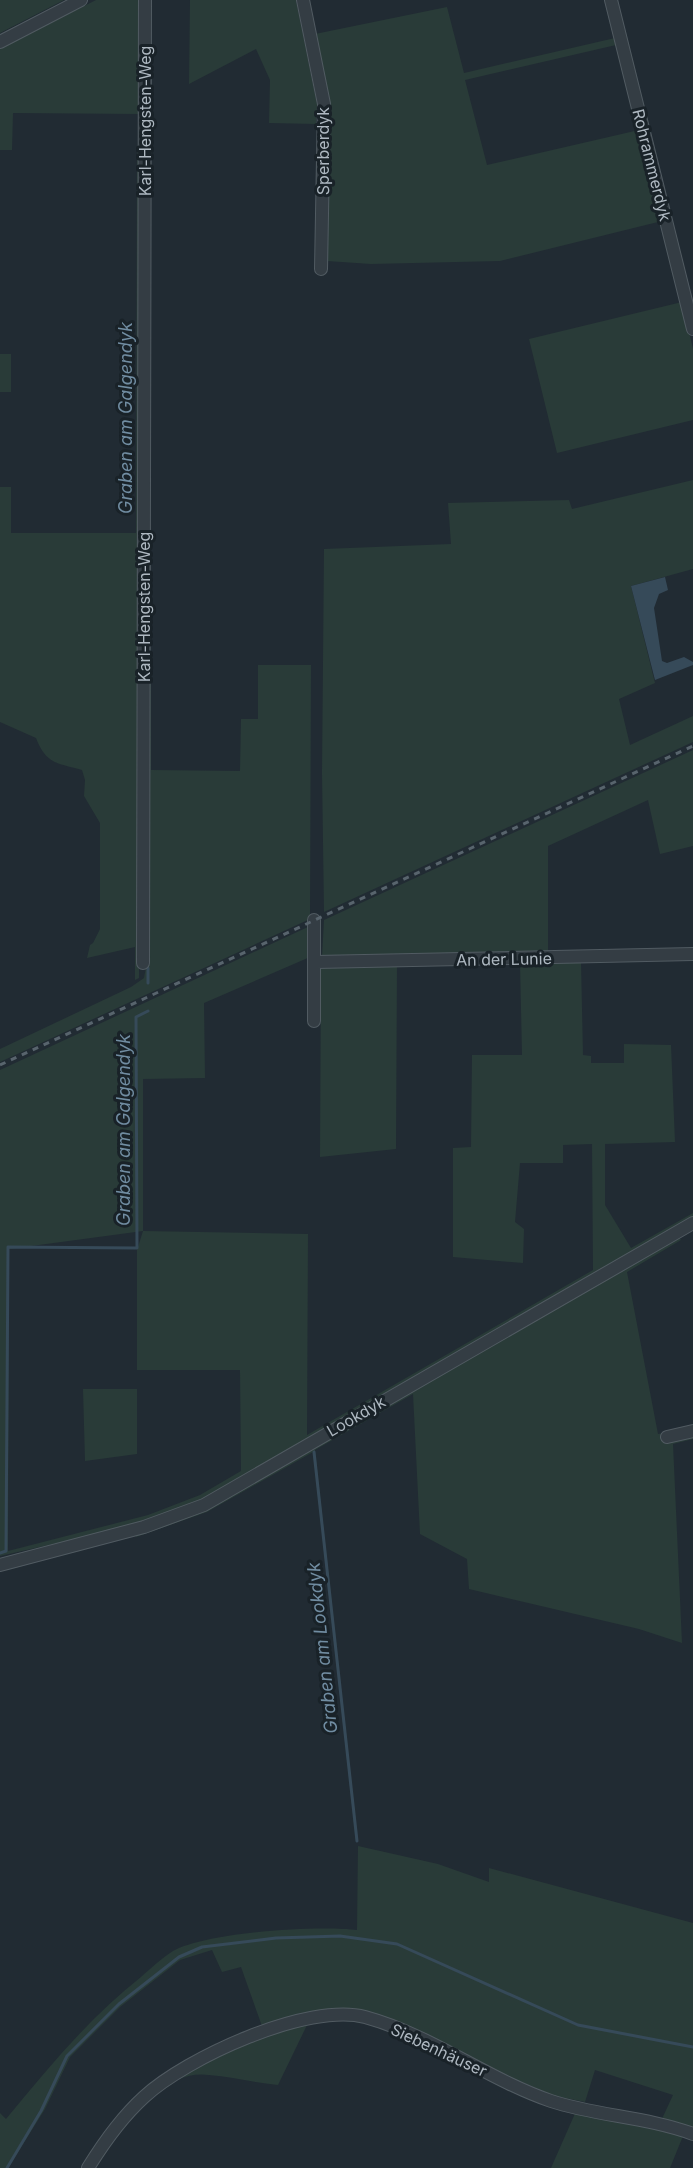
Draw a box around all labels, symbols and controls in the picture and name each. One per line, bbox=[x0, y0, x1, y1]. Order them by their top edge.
street label: Karl-Hengsten-Weg bbox=[135, 46, 155, 196]
street label: Sperberdyk bbox=[313, 107, 333, 195]
street label: Rohrammerdyk bbox=[628, 107, 676, 223]
water label: Graben am Galgendyk bbox=[115, 321, 136, 514]
street label: Karl-Hengsten-Weg bbox=[134, 532, 154, 682]
street label: An der Lunie bbox=[456, 948, 552, 970]
water label: Graben am Galgendyk bbox=[113, 1033, 134, 1226]
street label: Lookdyk bbox=[323, 1391, 389, 1441]
water label: Graben am Lookdyk bbox=[302, 1560, 341, 1735]
street label: Siebenhäuser bbox=[388, 2019, 490, 2081]

